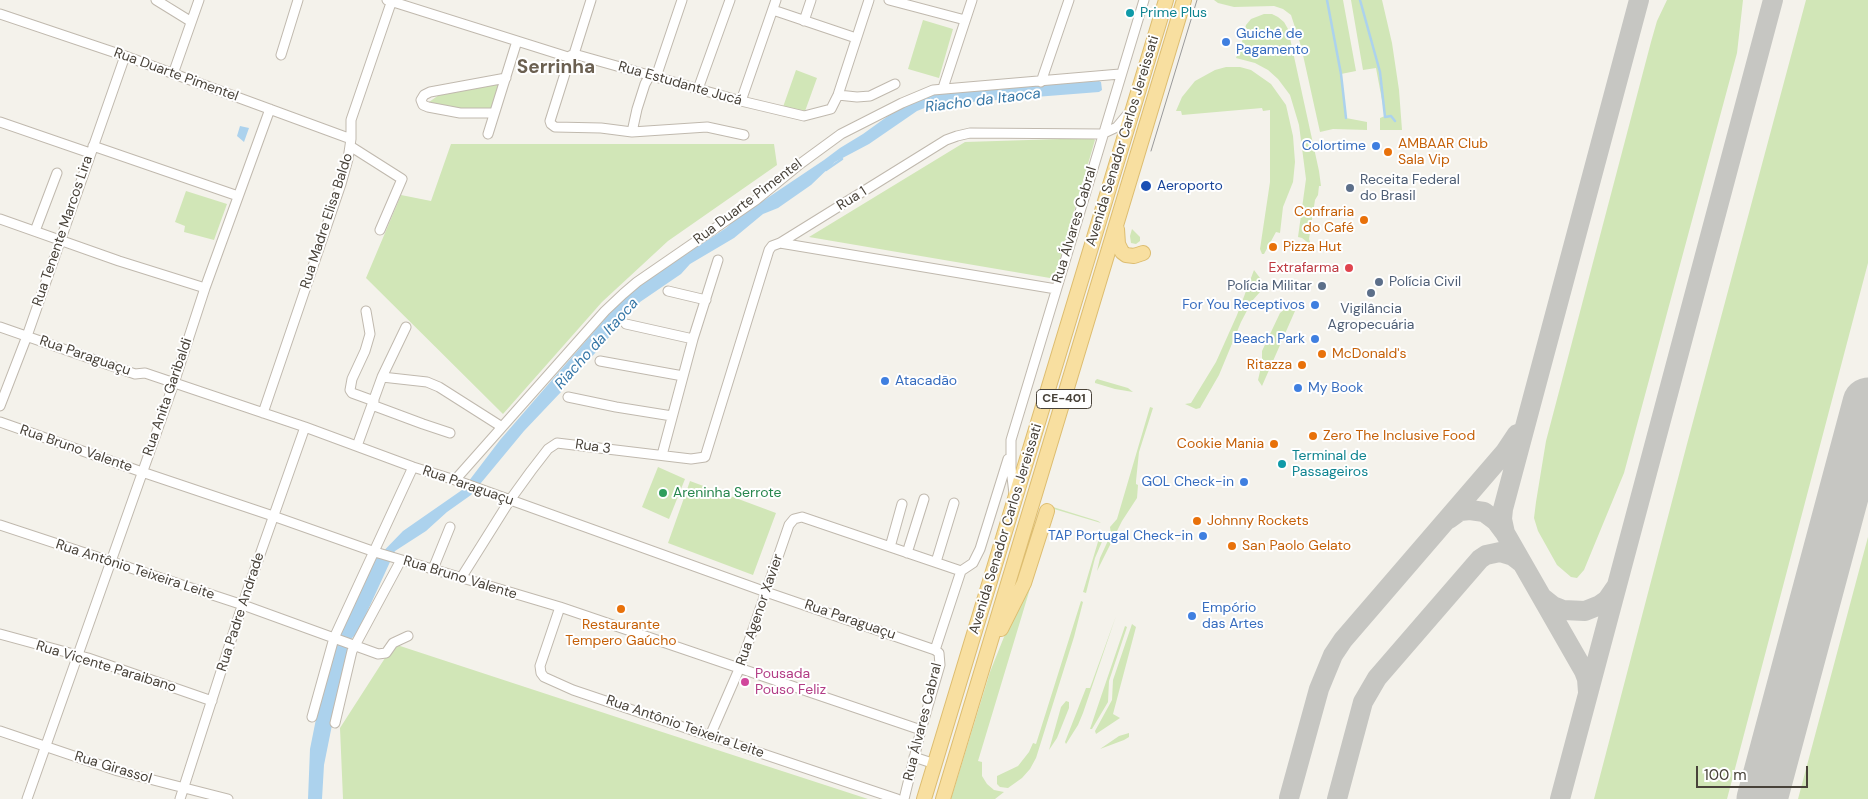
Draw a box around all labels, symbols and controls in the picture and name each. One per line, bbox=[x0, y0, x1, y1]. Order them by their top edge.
place label: Prime Plus bbox=[1140, 5, 1207, 21]
marker: Prime Plus bbox=[1124, 7, 1136, 19]
place label: Guichê de Pagamento bbox=[1236, 26, 1309, 58]
street label: Avenida Senador Carlos Jereissati bbox=[1083, 34, 1163, 248]
marker: Guichê de Pagamento bbox=[1220, 36, 1232, 48]
street label: Rua Duarte Pimentel bbox=[111, 45, 241, 105]
district label: Serrinha bbox=[517, 57, 595, 79]
street label: Rua Estudante Jucá bbox=[616, 58, 744, 110]
water label: Riacho da Itaoca bbox=[924, 85, 1042, 117]
place label: AMBAAR Club Sala Vip bbox=[1398, 136, 1488, 168]
place label: Colortime bbox=[1302, 138, 1366, 154]
marker: Colortime bbox=[1370, 140, 1382, 152]
marker: AMBAAR Club Sala Vip bbox=[1382, 146, 1394, 158]
street label: Rua Madre Elisa Baldo bbox=[297, 151, 357, 291]
street label: Rua Tenente Marcos Lira bbox=[29, 154, 97, 308]
street label: Rua Duarte Pimentel bbox=[690, 156, 806, 248]
street label: Rua Álvares Cabral bbox=[1049, 165, 1101, 285]
place label: Receita Federal do Brasil bbox=[1360, 172, 1460, 204]
place label: Aeroporto bbox=[1157, 178, 1223, 194]
marker: Aeroporto bbox=[1139, 179, 1153, 193]
marker: Receita Federal do Brasil bbox=[1344, 182, 1356, 194]
street label: Rua 1 bbox=[834, 183, 870, 215]
place label: Confraria do Café bbox=[1294, 204, 1354, 236]
marker: Confraria do Café bbox=[1358, 214, 1370, 226]
place label: Pizza Hut bbox=[1283, 239, 1342, 255]
marker: Pizza Hut bbox=[1267, 241, 1279, 253]
place label: Extrafarma bbox=[1268, 260, 1339, 276]
marker: Extrafarma bbox=[1343, 262, 1355, 274]
place label: Polícia Civil bbox=[1389, 274, 1461, 290]
marker: Polícia Civil bbox=[1373, 276, 1385, 288]
place label: Polícia Militar bbox=[1227, 278, 1312, 294]
marker: Polícia Militar bbox=[1316, 280, 1328, 292]
marker: Vigilância Agropecuária bbox=[1365, 287, 1377, 299]
water label: Riacho da Itaoca bbox=[551, 295, 643, 393]
place label: For You Receptivos bbox=[1182, 297, 1305, 313]
marker: For You Receptivos bbox=[1309, 299, 1321, 311]
place label: Vigilância Agropecuária bbox=[1328, 301, 1414, 334]
place label: Beach Park bbox=[1234, 331, 1305, 347]
street label: Rua Paraguaçu bbox=[37, 333, 133, 379]
marker: Beach Park bbox=[1309, 333, 1321, 345]
street label: Rua Anita Garibaldi bbox=[140, 336, 196, 458]
place label: McDonald's bbox=[1332, 346, 1407, 362]
marker: McDonald's bbox=[1316, 348, 1328, 360]
place label: Ritazza bbox=[1247, 357, 1292, 373]
marker: Ritazza bbox=[1296, 359, 1308, 371]
place label: Atacadão bbox=[895, 373, 957, 389]
marker: Atacadão bbox=[879, 375, 891, 387]
place label: My Book bbox=[1308, 380, 1363, 396]
marker: My Book bbox=[1292, 382, 1304, 394]
road number: CE-401 bbox=[1036, 389, 1092, 408]
street label: Rua Bruno Valente bbox=[18, 422, 134, 476]
street label: Avenida Senador Carlos Jereissati bbox=[966, 422, 1046, 636]
place label: Zero The Inclusive Food bbox=[1323, 428, 1475, 444]
marker: Zero The Inclusive Food bbox=[1307, 430, 1319, 442]
street label: Rua 3 bbox=[574, 436, 612, 458]
place label: Cookie Mania bbox=[1177, 436, 1264, 452]
marker: Cookie Mania bbox=[1268, 438, 1280, 450]
place label: Terminal de Passageiros bbox=[1292, 448, 1368, 481]
marker: Terminal de Passageiros bbox=[1276, 458, 1288, 470]
street label: Rua Paraguaçu bbox=[420, 463, 516, 509]
place label: GOL Check-in bbox=[1141, 474, 1234, 490]
marker: GOL Check-in bbox=[1238, 476, 1250, 488]
place label: Areninha Serrote bbox=[673, 485, 781, 501]
marker: Areninha Serrote bbox=[657, 487, 669, 499]
place label: Johnny Rockets bbox=[1207, 513, 1309, 529]
marker: Johnny Rockets bbox=[1191, 515, 1203, 527]
place label: TAP Portugal Check-in bbox=[1048, 528, 1193, 544]
marker: TAP Portugal Check-in bbox=[1197, 530, 1209, 542]
street label: Rua Antônio Teixeira Leite bbox=[53, 536, 217, 604]
place label: San Paolo Gelato bbox=[1242, 538, 1351, 554]
marker: San Paolo Gelato bbox=[1226, 540, 1238, 552]
street label: Rua Padre Andrade bbox=[214, 550, 268, 674]
street label: Rua Agenor Xavier bbox=[733, 552, 787, 668]
street label: Rua Bruno Valente bbox=[401, 553, 519, 603]
street label: Rua Paraguaçu bbox=[802, 597, 898, 643]
place label: Empório das Artes bbox=[1202, 600, 1264, 632]
marker: Restaurante Tempero Gaúcho bbox=[615, 603, 627, 615]
marker: Empório das Artes bbox=[1186, 610, 1198, 622]
place label: Restaurante Tempero Gaúcho bbox=[565, 617, 677, 650]
street label: Rua Vicente Paraibano bbox=[34, 638, 178, 696]
street label: Rua Álvares Cabral bbox=[900, 661, 946, 783]
place label: Pousada Pouso Feliz bbox=[755, 666, 826, 699]
marker: Pousada Pouso Feliz bbox=[739, 676, 751, 688]
street label: Rua Antônio Teixeira Leite bbox=[604, 692, 766, 762]
street label: Rua Girassol bbox=[72, 748, 154, 788]
scale bar bbox=[1698, 756, 1810, 788]
text: 100 m bbox=[1704, 765, 1747, 785]

